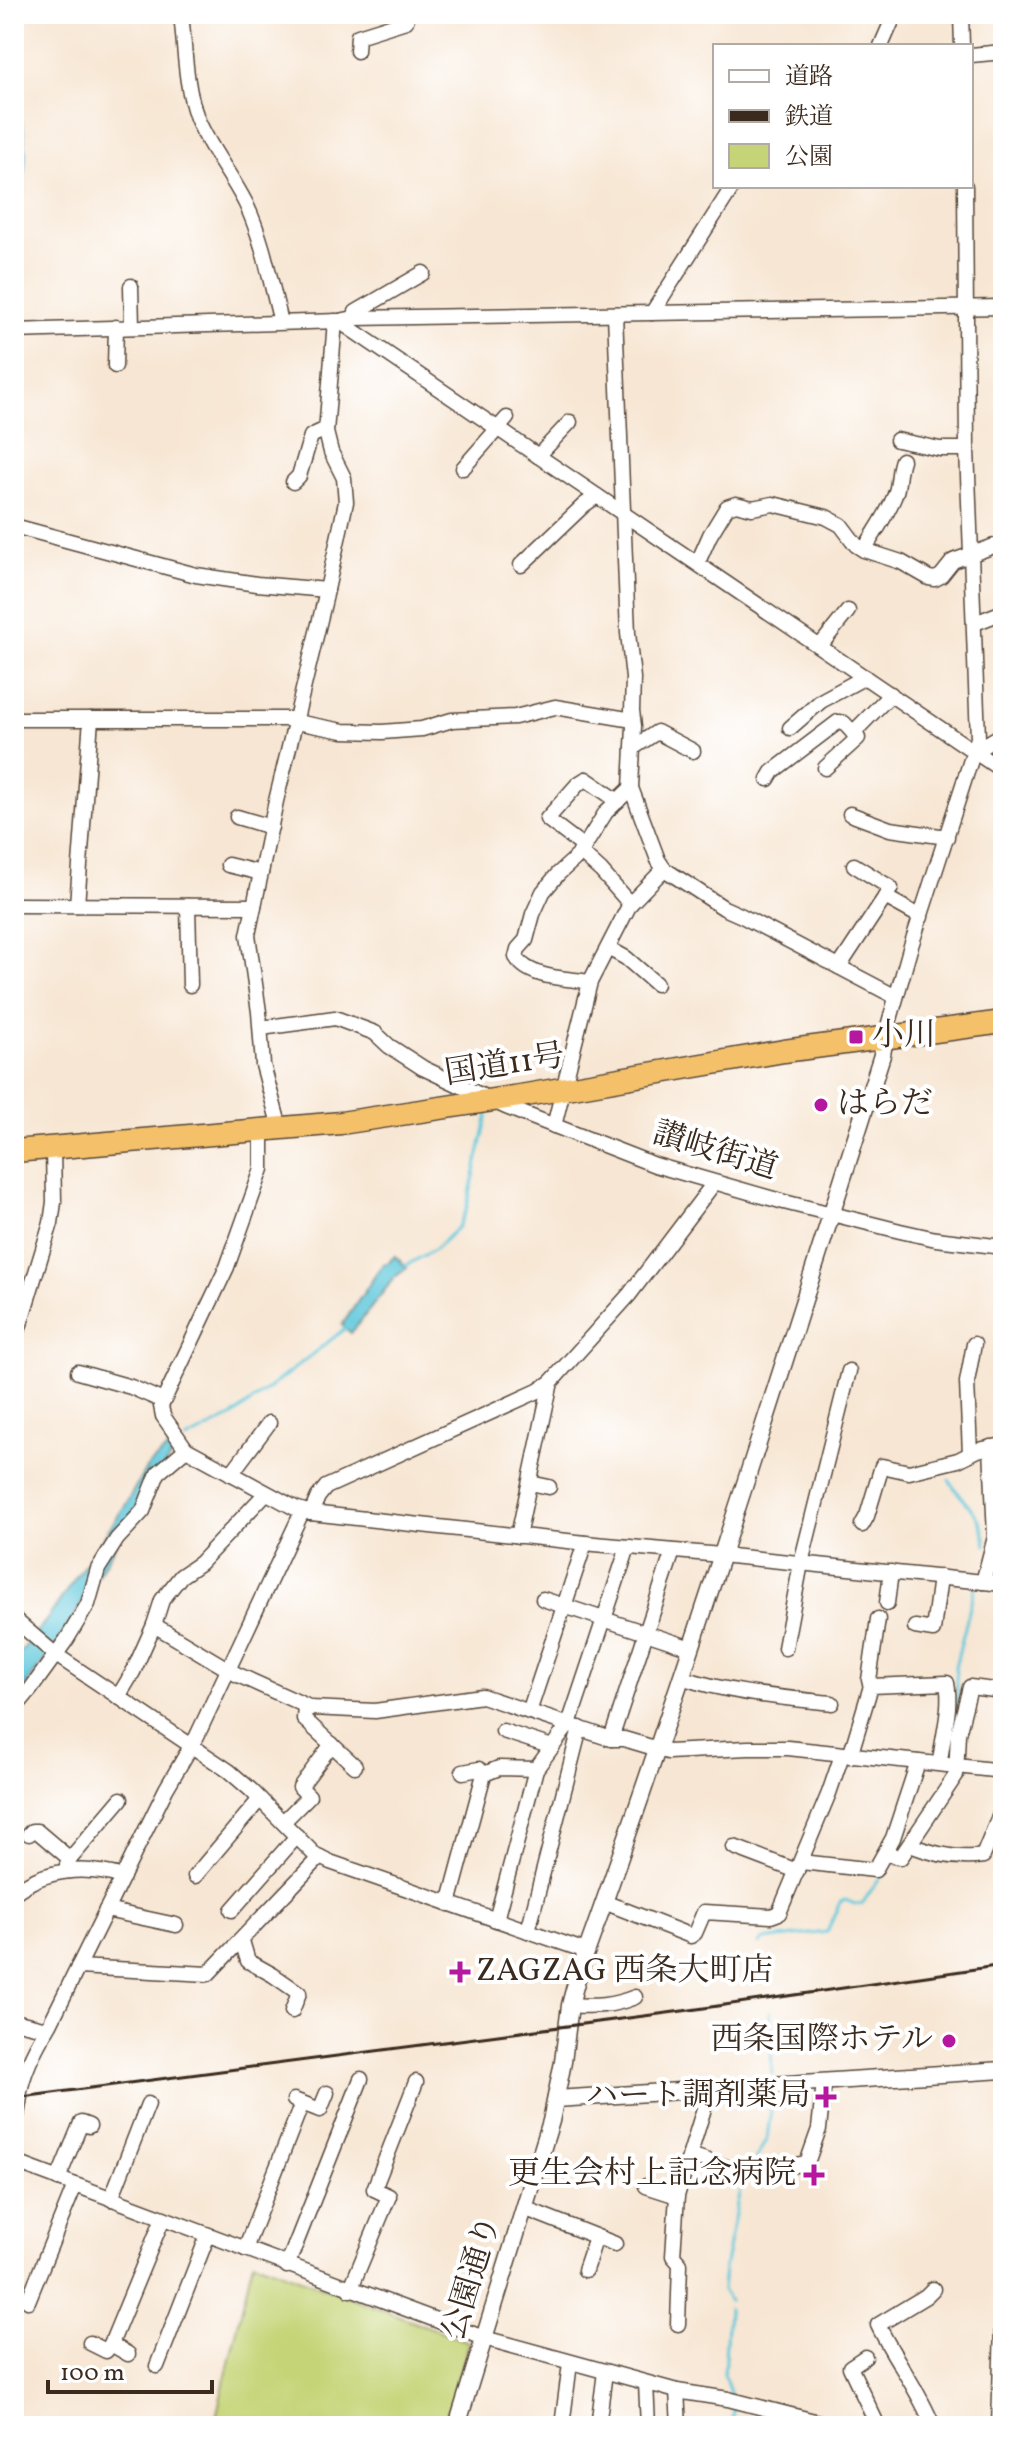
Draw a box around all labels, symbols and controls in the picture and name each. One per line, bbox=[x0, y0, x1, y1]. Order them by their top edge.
legend bbox=[713, 44, 973, 188]
text: 道路 bbox=[785, 61, 833, 95]
text: 鉄道 bbox=[785, 101, 833, 135]
text: 公園 bbox=[785, 141, 833, 175]
place label: 小川 bbox=[872, 1015, 936, 1059]
marker: 小川 bbox=[847, 1028, 865, 1046]
street label: 国道11号 bbox=[442, 1035, 568, 1097]
place label: はらだ bbox=[837, 1083, 933, 1127]
marker: はらだ bbox=[812, 1096, 830, 1114]
street label: 讃岐街道 bbox=[647, 1112, 783, 1192]
place label: ZAGZAG 西条大町店 bbox=[476, 1950, 773, 1994]
marker: ZAGZAG 西条大町店 bbox=[451, 1963, 469, 1981]
place label: 西条国際ホテル bbox=[711, 2019, 933, 2063]
marker: 西条国際ホテル bbox=[940, 2032, 958, 2050]
place label: ハート調剤薬局 bbox=[586, 2075, 810, 2119]
marker: ハート調剤薬局 bbox=[817, 2088, 835, 2106]
place label: 更生会村上記念病院 bbox=[508, 2153, 796, 2197]
marker: 更生会村上記念病院 bbox=[803, 2164, 825, 2186]
street label: 公園通り bbox=[433, 2210, 513, 2346]
scale bar bbox=[48, 2344, 212, 2394]
text: 100 m bbox=[60, 2357, 125, 2391]

